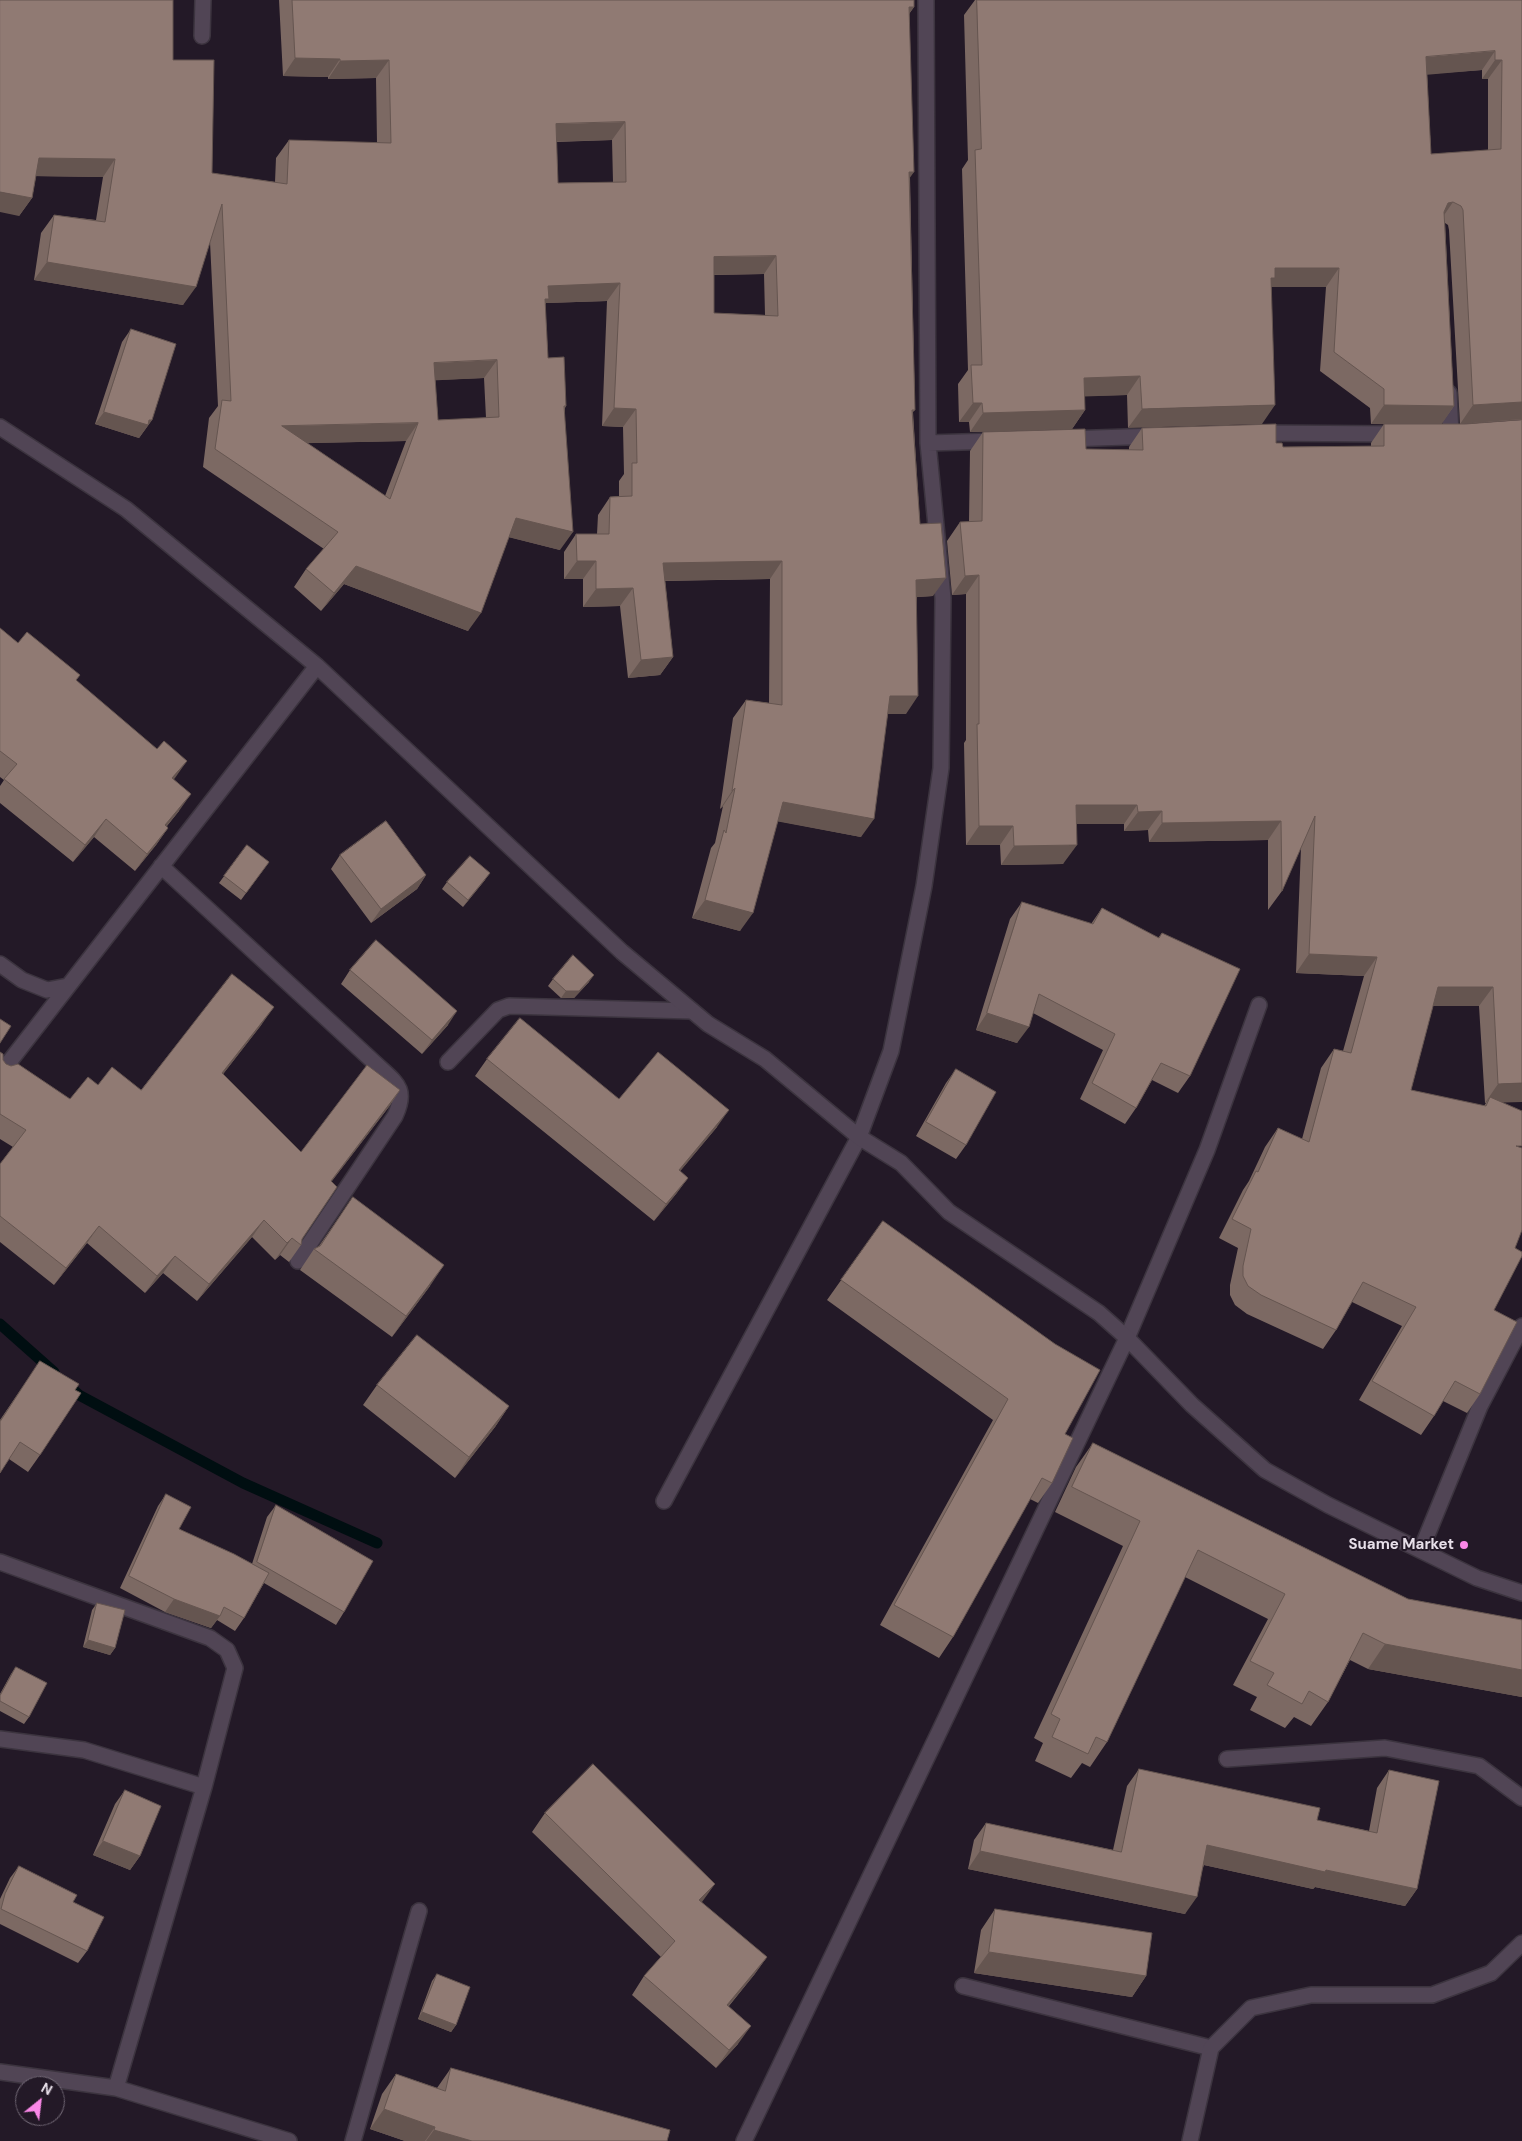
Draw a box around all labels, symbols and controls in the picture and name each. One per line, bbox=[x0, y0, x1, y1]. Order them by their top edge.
place label: Suame Market bbox=[1349, 1536, 1454, 1554]
marker: Suame Market bbox=[1458, 1539, 1470, 1551]
north arrow bbox=[15, 2076, 65, 2126]
text: N bbox=[38, 2078, 56, 2099]

